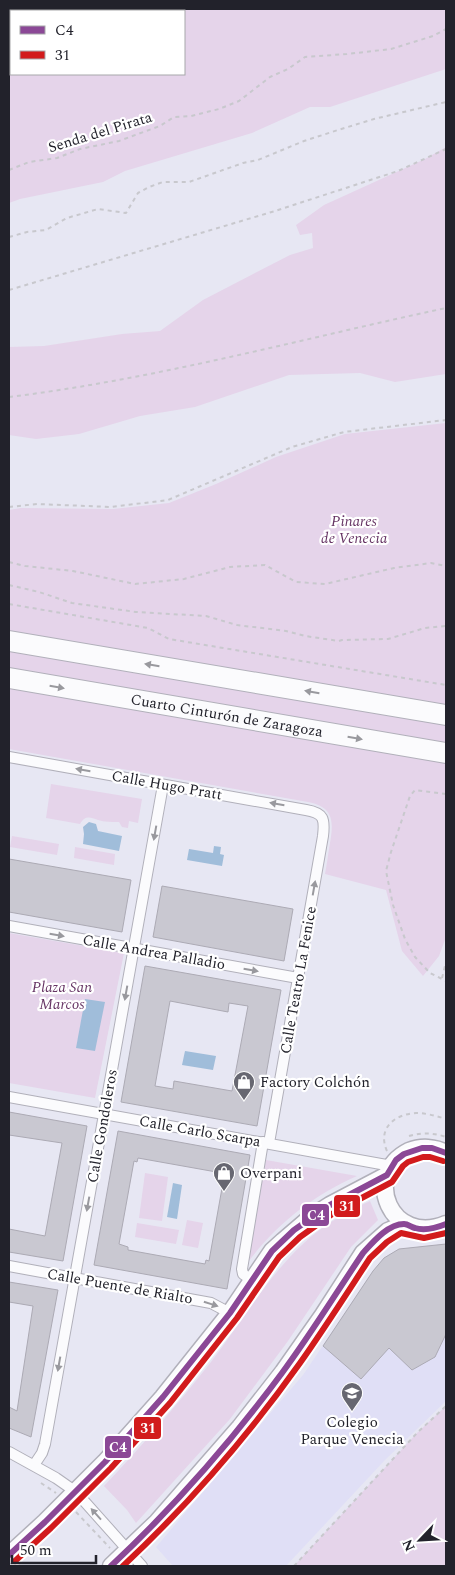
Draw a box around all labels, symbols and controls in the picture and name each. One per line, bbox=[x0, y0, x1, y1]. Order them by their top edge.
legend bbox=[10, 10, 185, 75]
text: C4 bbox=[55, 19, 74, 42]
text: 31 bbox=[55, 44, 70, 67]
street label: Senda del Pirata bbox=[45, 106, 156, 159]
park label: Pinares de Venecia bbox=[321, 510, 388, 550]
one-way arrow bbox=[143, 661, 159, 669]
one-way arrow bbox=[49, 683, 65, 691]
one-way arrow bbox=[304, 687, 320, 695]
street label: Cuarto Cinturón de Zaragoza bbox=[129, 688, 325, 744]
one-way arrow bbox=[347, 734, 363, 742]
street label: Calle Hugo Pratt bbox=[110, 764, 224, 807]
one-way arrow bbox=[74, 766, 90, 774]
one-way arrow bbox=[269, 800, 285, 808]
one-way arrow bbox=[150, 825, 158, 841]
one-way arrow bbox=[310, 880, 318, 896]
street label: Calle Teatro La Fenice bbox=[274, 904, 323, 1056]
street label: Calle Andrea Palladio bbox=[81, 929, 227, 976]
one-way arrow bbox=[49, 931, 65, 939]
one-way arrow bbox=[243, 967, 259, 975]
park label: Plaza San Marcos bbox=[32, 976, 92, 1016]
one-way arrow bbox=[122, 985, 130, 1000]
street label: Calle Gondoleros bbox=[81, 1067, 124, 1185]
shop icon: Factory Colchón bbox=[232, 1070, 256, 1101]
place label: Factory Colchón bbox=[260, 1071, 370, 1094]
street label: Calle Carlo Scarpa bbox=[137, 1109, 263, 1154]
shop icon: Overpani bbox=[212, 1161, 236, 1192]
place label: Overpani bbox=[240, 1162, 302, 1185]
line badge: 31 bbox=[333, 1194, 361, 1218]
text: 31 bbox=[339, 1196, 355, 1217]
one-way arrow bbox=[84, 1197, 92, 1213]
line badge: C4 bbox=[301, 1203, 330, 1227]
text: C4 bbox=[307, 1205, 325, 1226]
street label: Calle Puente de Rialto bbox=[45, 1262, 194, 1311]
one-way arrow bbox=[204, 1301, 219, 1308]
one-way arrow bbox=[55, 1357, 63, 1373]
school or university icon: Colegio Parque Venecia bbox=[340, 1381, 364, 1412]
place label: Colegio Parque Venecia bbox=[300, 1411, 404, 1451]
line badge: 31 bbox=[133, 1416, 162, 1440]
text: 31 bbox=[140, 1418, 156, 1439]
line badge: C4 bbox=[104, 1435, 132, 1459]
text: C4 bbox=[109, 1437, 127, 1458]
one-way arrow bbox=[90, 1508, 102, 1520]
north arrow bbox=[395, 1515, 445, 1565]
scale bar bbox=[12, 1532, 96, 1564]
text: N bbox=[397, 1536, 421, 1555]
text: 50 m bbox=[20, 1539, 52, 1562]

